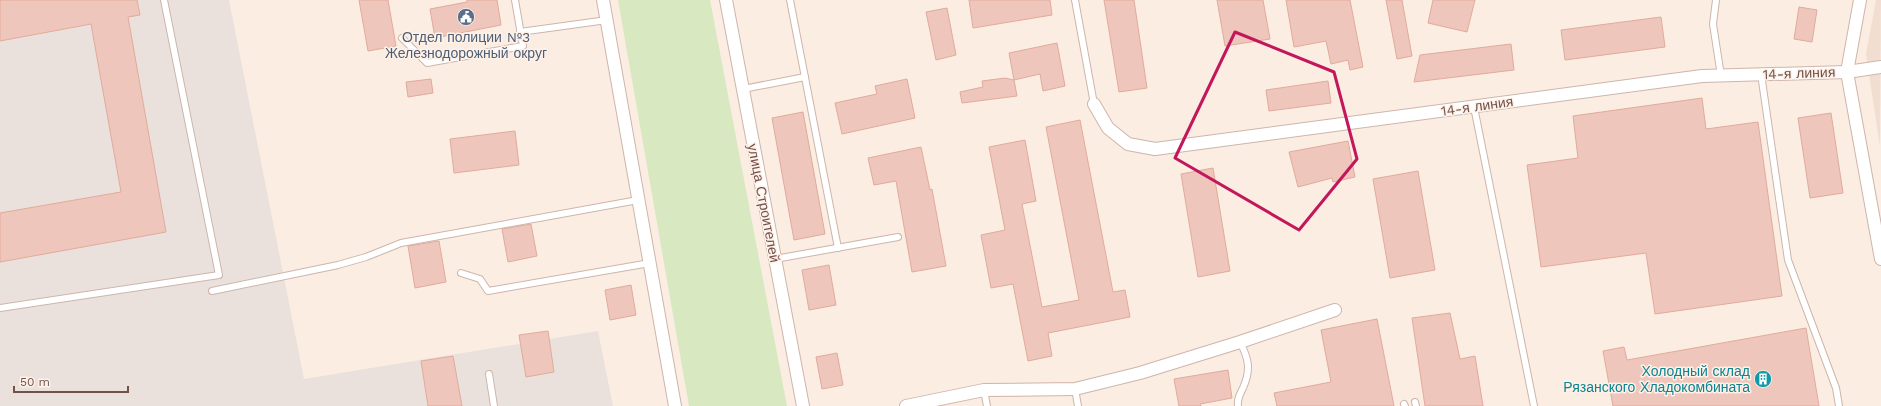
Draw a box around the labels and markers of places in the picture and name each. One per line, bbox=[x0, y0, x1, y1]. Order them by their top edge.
public building icon: Отдел полиции №3 Железнодорожный округ bbox=[456, 7, 476, 27]
place label: Отдел полиции №3 Железнодорожный округ bbox=[385, 29, 547, 61]
place label: Холодный склад Рязанского Хладокомбината bbox=[1563, 363, 1750, 395]
building icon: Холодный склад Рязанского Хладокомбината bbox=[1753, 369, 1773, 389]

